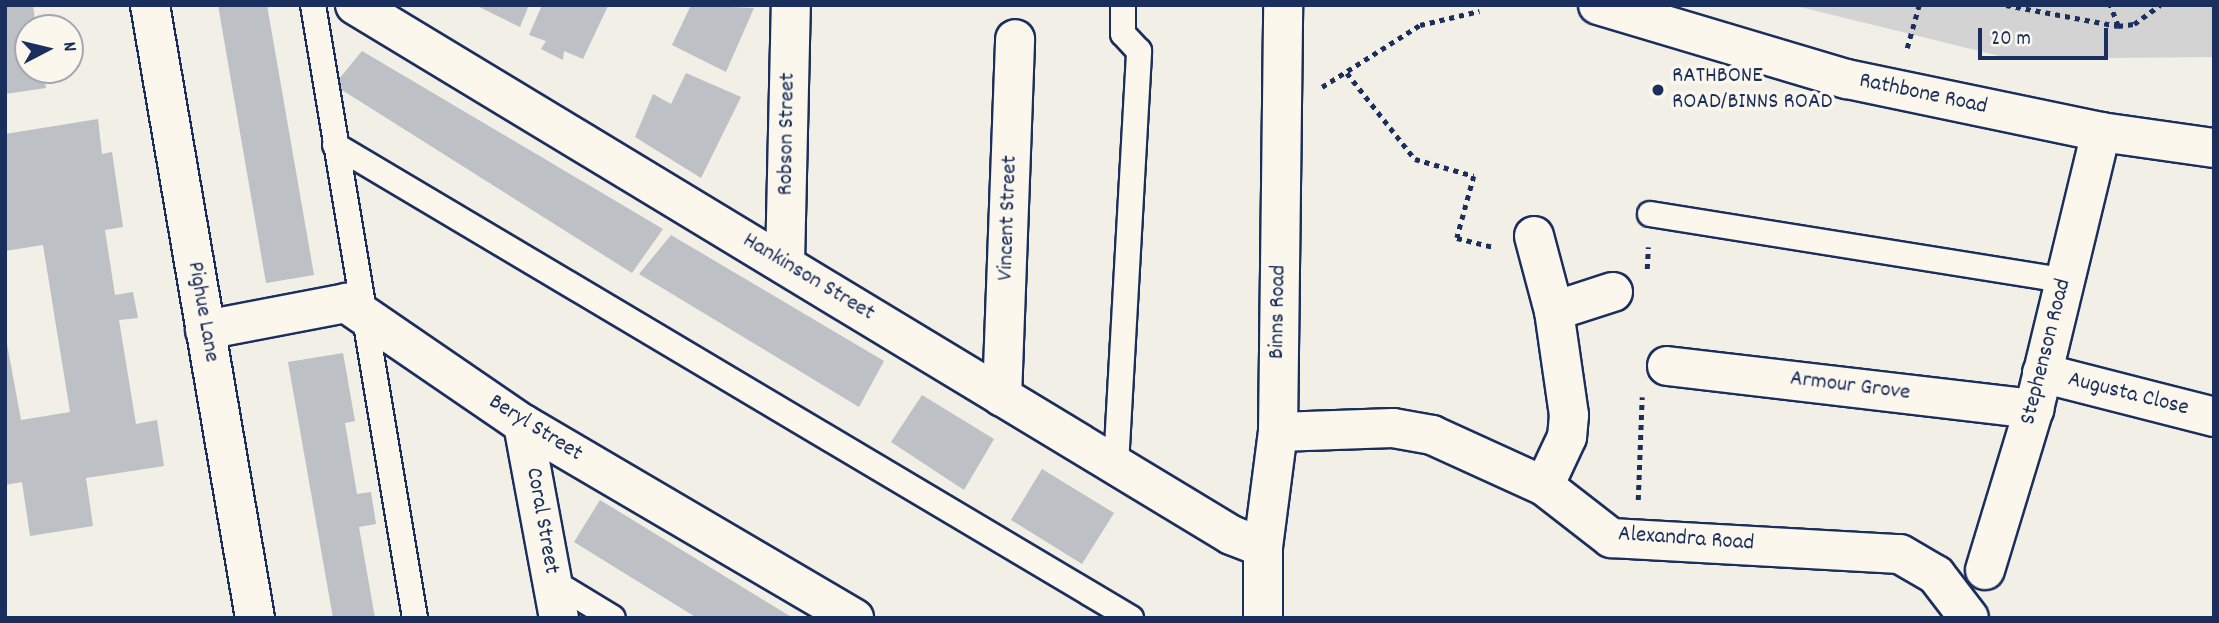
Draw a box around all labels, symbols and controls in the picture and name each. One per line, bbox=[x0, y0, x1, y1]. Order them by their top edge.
north arrow bbox=[14, 14, 84, 84]
scale bar bbox=[1981, 14, 2110, 58]
text: 20 m bbox=[1991, 25, 2031, 55]
text: N bbox=[54, 40, 82, 53]
place label: RATHBONE ROAD/BINNS ROAD bbox=[1672, 63, 1832, 117]
street label: Rathbone Road bbox=[1856, 68, 1990, 122]
street label: Robson Street bbox=[773, 72, 803, 196]
marker: RATHBONE ROAD/BINNS ROAD bbox=[1650, 82, 1666, 98]
street label: Vincent Street bbox=[993, 155, 1025, 281]
street label: Hankinson Street bbox=[737, 228, 879, 328]
street label: Pighue Lane bbox=[180, 260, 224, 364]
street label: Binns Road bbox=[1264, 265, 1294, 359]
street label: Stephenson Road bbox=[2016, 276, 2078, 428]
street label: Armour Grove bbox=[1788, 366, 1912, 408]
street label: Augusta Close bbox=[2065, 367, 2191, 423]
street label: Beryl Street bbox=[483, 389, 587, 469]
street label: Coral Street bbox=[518, 466, 564, 576]
street label: Alexandra Road bbox=[1617, 521, 1755, 559]

